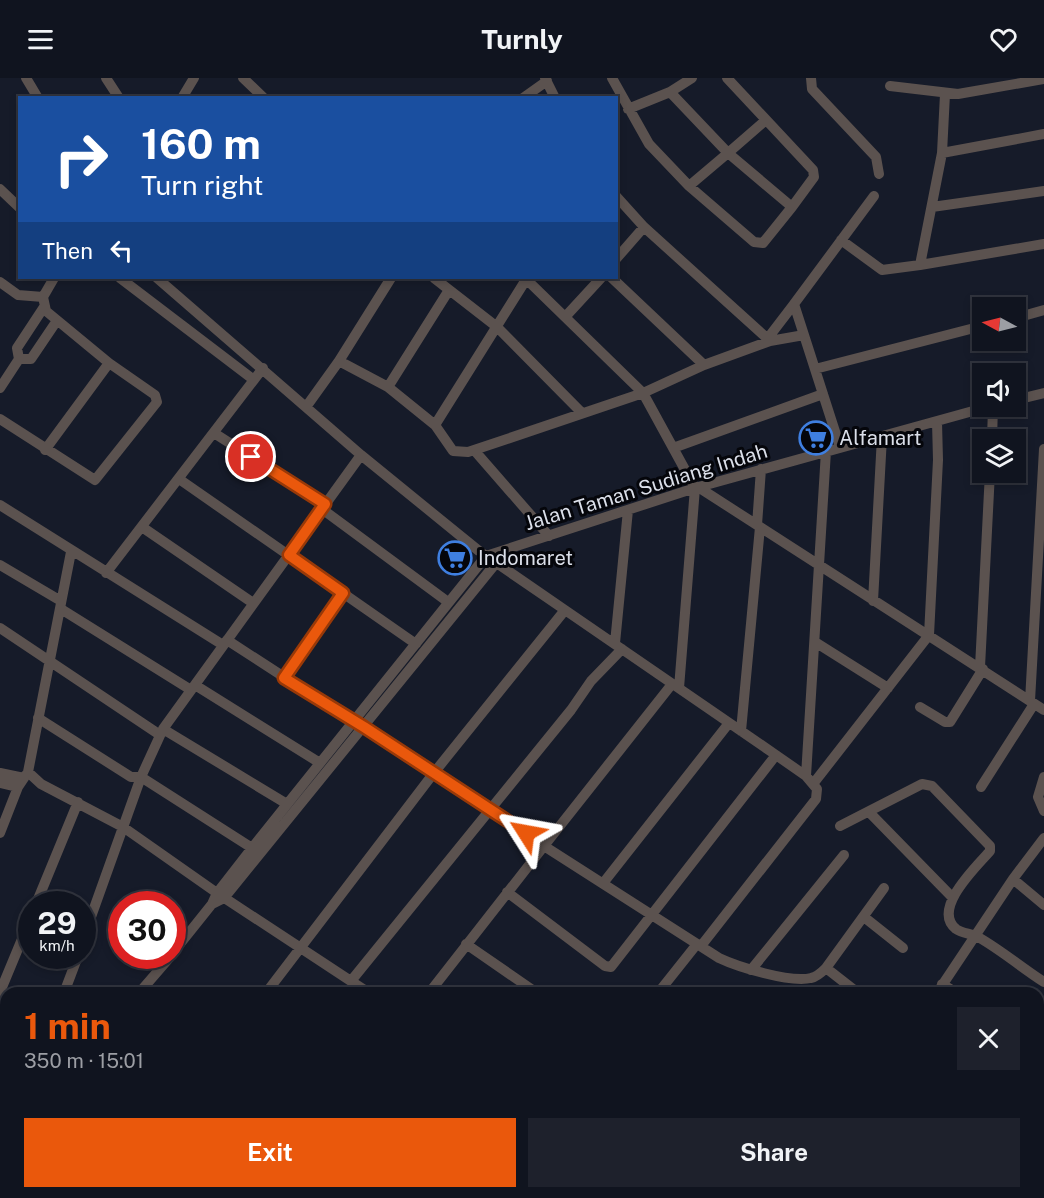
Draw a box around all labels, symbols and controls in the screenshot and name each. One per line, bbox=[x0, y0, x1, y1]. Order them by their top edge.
icon: menu bbox=[24, 23, 57, 56]
text: Turnly bbox=[481, 23, 563, 55]
icon: heart bbox=[987, 23, 1020, 56]
text: 160 m bbox=[141, 119, 261, 168]
icon: right bbox=[42, 120, 120, 198]
text: Turn right bbox=[141, 169, 264, 201]
icon: left bbox=[105, 234, 138, 267]
text: Then bbox=[42, 238, 93, 264]
north arrow bbox=[972, 297, 1026, 351]
map controls bbox=[972, 297, 1026, 483]
button: sound bbox=[972, 363, 1026, 417]
supermarket icon: Alfamart bbox=[798, 420, 834, 456]
place label: Alfamart bbox=[839, 426, 921, 450]
button: layers bbox=[972, 429, 1026, 483]
pin bbox=[225, 431, 276, 482]
street label: Jalan Taman Sudiang Indah bbox=[522, 439, 770, 535]
icon: arrive bbox=[234, 440, 267, 473]
supermarket icon: Indomaret bbox=[437, 540, 473, 576]
place label: Indomaret bbox=[478, 546, 573, 570]
position arrow bbox=[494, 801, 558, 865]
speed limit sign: 30 bbox=[108, 891, 186, 969]
text: 29 bbox=[38, 905, 76, 941]
text: km/h bbox=[39, 937, 75, 954]
text: 1 min bbox=[24, 1005, 111, 1047]
button: close bbox=[957, 1007, 1020, 1070]
text: 350 m · 15:01 bbox=[24, 1049, 144, 1073]
button: Exit bbox=[24, 1118, 516, 1187]
button: Share bbox=[528, 1118, 1020, 1187]

